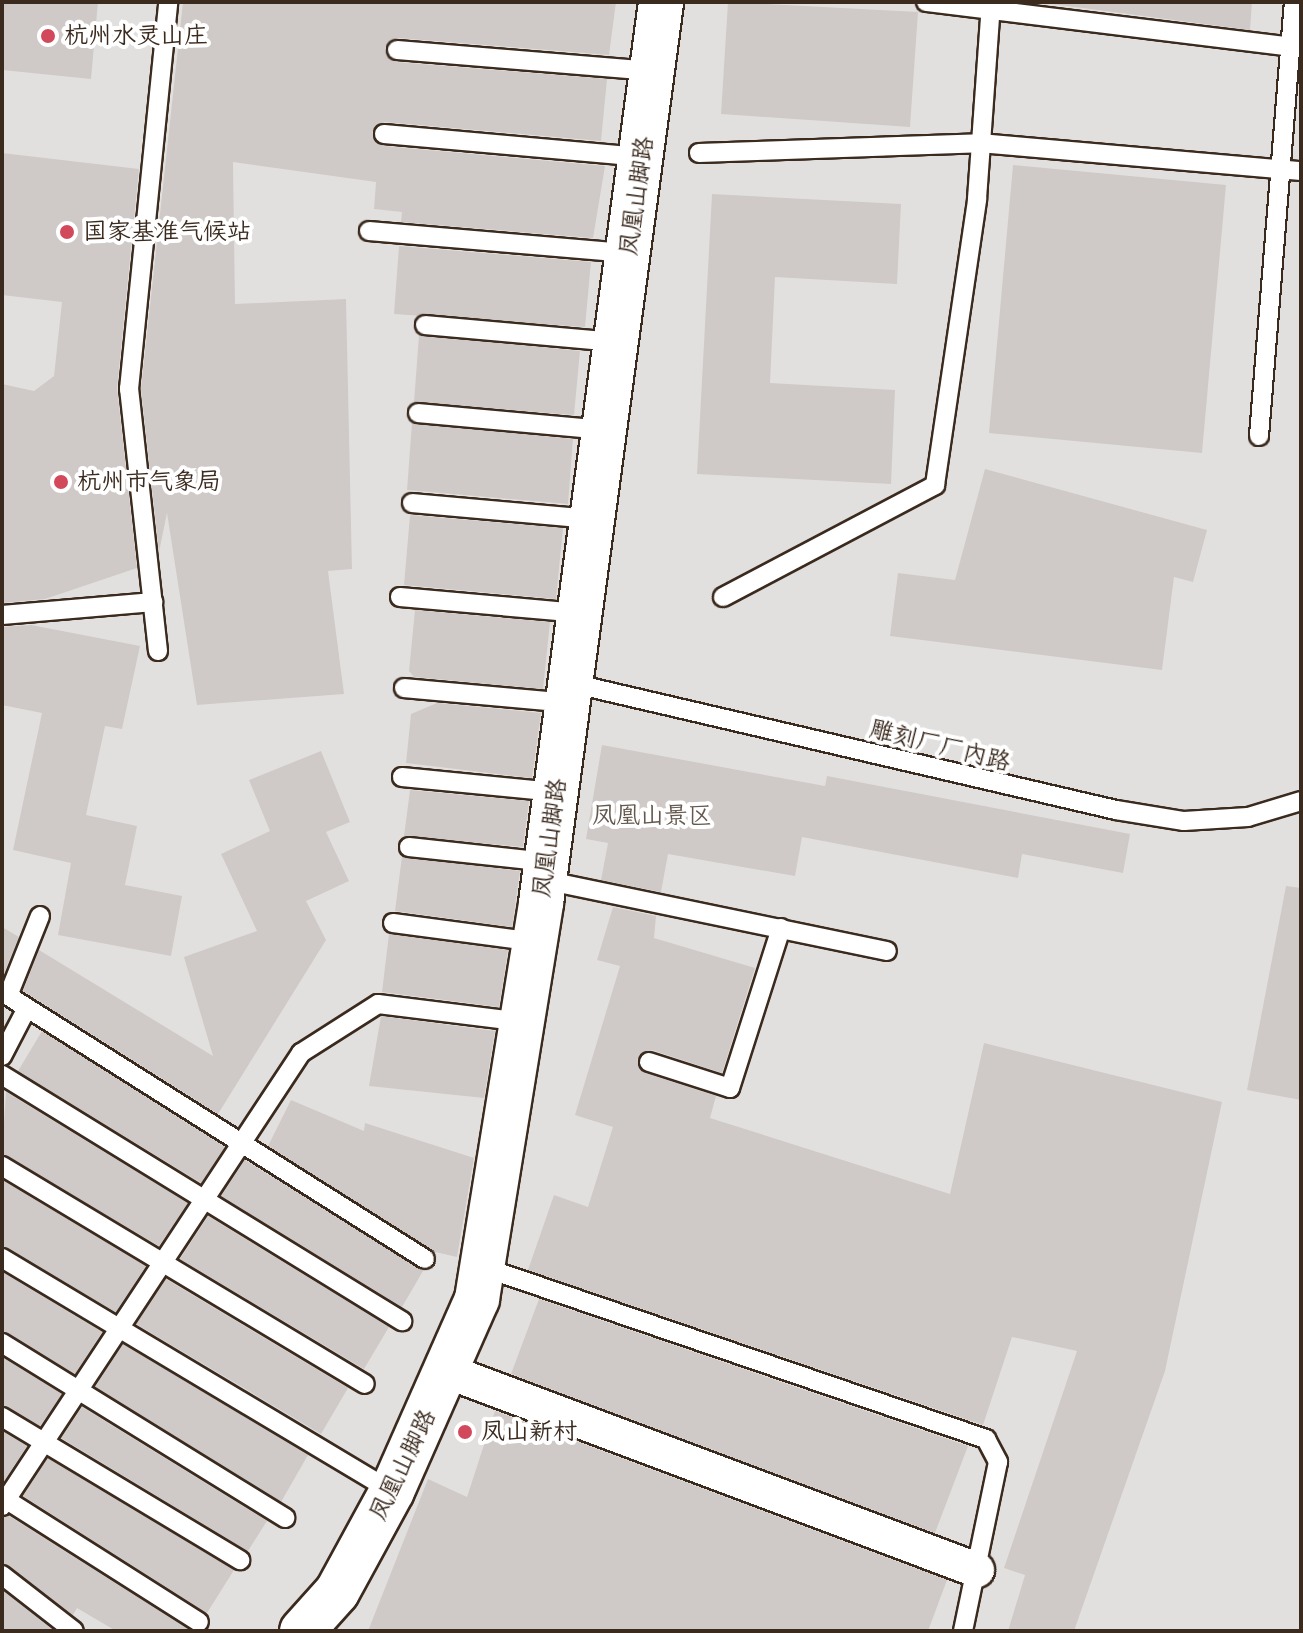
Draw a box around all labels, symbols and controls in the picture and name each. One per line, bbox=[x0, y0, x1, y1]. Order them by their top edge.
place label: 杭州水灵山庄 bbox=[64, 22, 208, 50]
marker: 杭州水灵山庄 bbox=[39, 27, 57, 45]
street label: 凤凰山脚路 bbox=[614, 135, 660, 257]
place label: 国家基准气候站 bbox=[83, 218, 251, 246]
marker: 国家基准气候站 bbox=[58, 223, 76, 241]
place label: 杭州市气象局 bbox=[77, 468, 221, 496]
marker: 杭州市气象局 bbox=[52, 473, 70, 491]
street label: 雕刻厂厂内路 bbox=[867, 715, 1013, 777]
street label: 凤凰山脚路 bbox=[527, 777, 573, 899]
park label: 凤凰山景区 bbox=[592, 802, 712, 830]
street label: 凤凰山脚路 bbox=[364, 1405, 442, 1525]
place label: 凤山新村 bbox=[481, 1418, 577, 1446]
marker: 凤山新村 bbox=[456, 1423, 474, 1441]

